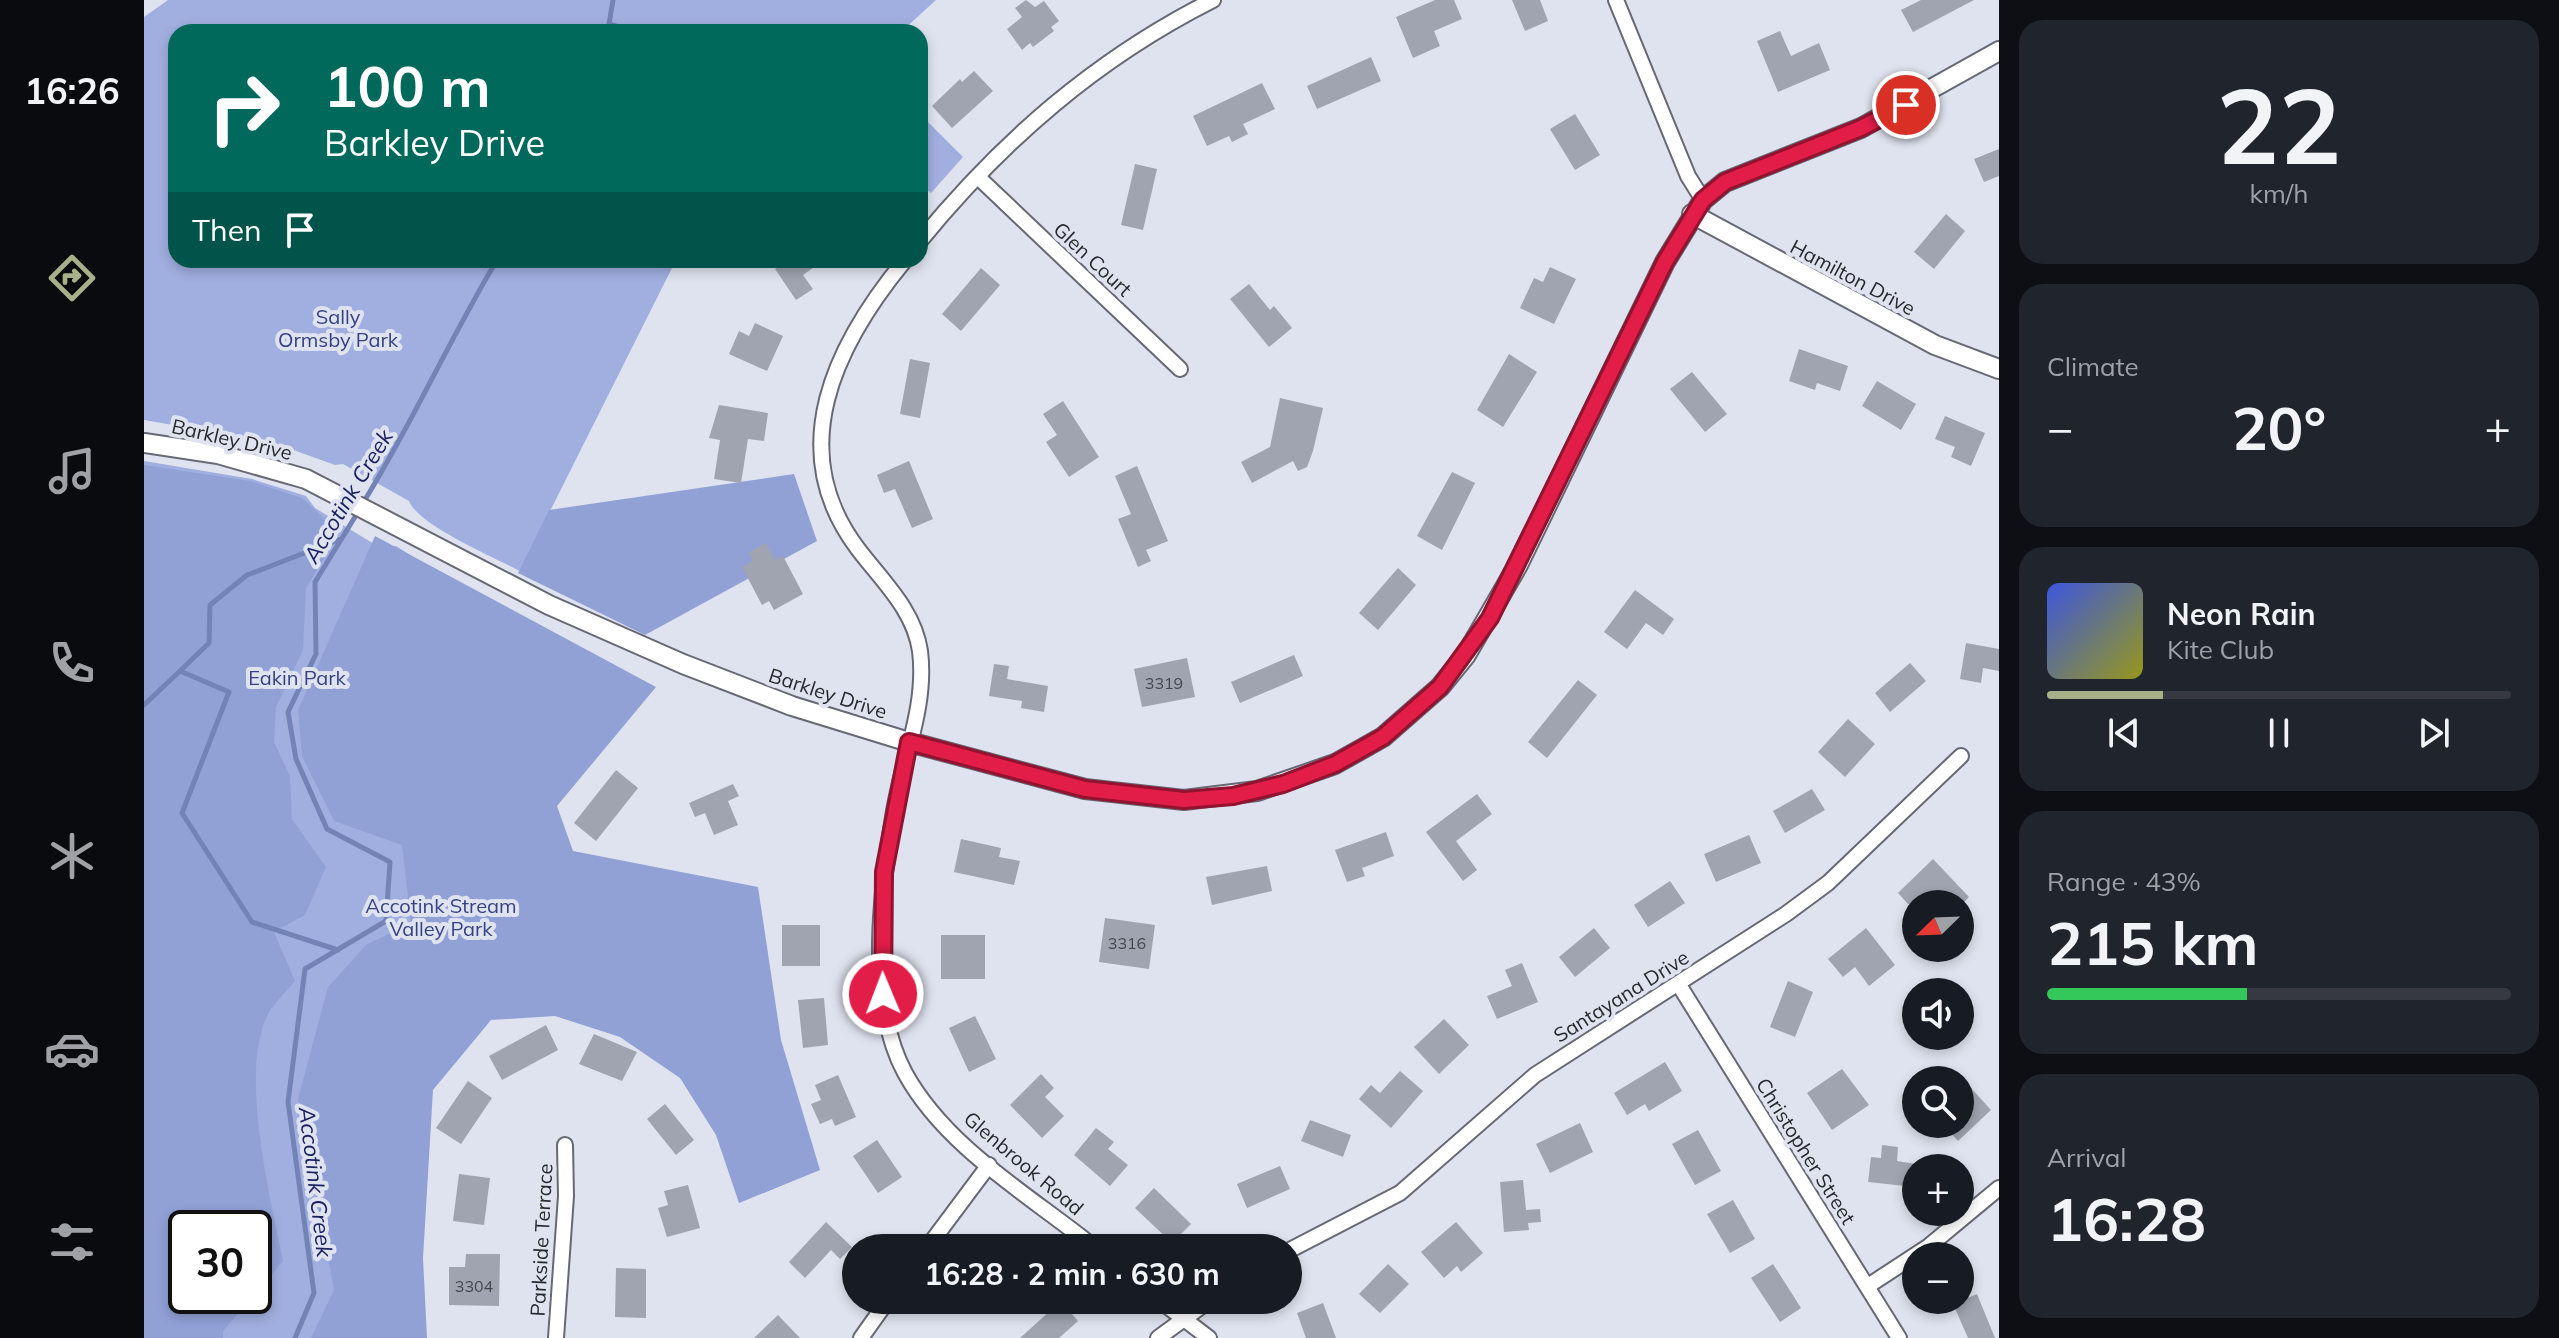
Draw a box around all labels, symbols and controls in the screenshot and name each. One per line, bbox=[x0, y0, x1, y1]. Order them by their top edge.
text: 100 m bbox=[324, 51, 491, 121]
icon: right bbox=[192, 56, 296, 160]
text: 22 bbox=[2217, 59, 2341, 190]
text: 16:26 bbox=[24, 68, 120, 113]
pin bbox=[1872, 71, 1940, 139]
icon: arrive bbox=[1884, 83, 1928, 127]
text: Barkley Drive bbox=[324, 120, 545, 165]
text: km/h bbox=[2250, 177, 2308, 210]
icon: arrive bbox=[278, 208, 322, 252]
text: Then bbox=[192, 211, 262, 249]
street label: Glen Court bbox=[1049, 216, 1137, 302]
street label: Hamilton Drive bbox=[1786, 234, 1920, 320]
icon: directions bbox=[44, 250, 100, 306]
park label: Sally Ormsby Park bbox=[278, 304, 399, 352]
text: Climate bbox=[2047, 350, 2139, 383]
text: 20° bbox=[2232, 390, 2326, 465]
text: − bbox=[2047, 400, 2073, 455]
text: + bbox=[2485, 400, 2511, 455]
street label: Barkley Drive bbox=[169, 413, 295, 465]
water label: Accotink Creek bbox=[297, 424, 399, 569]
icon: music bbox=[44, 443, 100, 499]
text: Neon Rain bbox=[2167, 595, 2316, 633]
text: Kite Club bbox=[2167, 633, 2274, 666]
icon: phone bbox=[44, 635, 100, 691]
street label: Barkley Drive bbox=[766, 662, 890, 724]
park label: Eakin Park bbox=[248, 665, 347, 690]
house number: 3319 bbox=[1145, 673, 1183, 693]
icon: previous bbox=[2102, 711, 2146, 755]
icon: pause bbox=[2257, 711, 2301, 755]
icon: next bbox=[2412, 711, 2456, 755]
icon: climate bbox=[44, 828, 100, 884]
text: Range · 43% bbox=[2047, 865, 2201, 898]
north arrow bbox=[1902, 890, 1974, 962]
map controls bbox=[1902, 890, 1974, 1314]
park label: Accotink Stream Valley Park bbox=[365, 893, 517, 941]
text: 215 km bbox=[2047, 905, 2259, 980]
house number: 3316 bbox=[1108, 933, 1146, 953]
street label: Santayana Drive bbox=[1549, 944, 1693, 1048]
position arrow bbox=[841, 952, 925, 1036]
button: sound bbox=[1902, 978, 1974, 1050]
icon: car bbox=[44, 1021, 100, 1077]
button: search bbox=[1902, 1066, 1974, 1138]
street label: Christopher Street bbox=[1751, 1073, 1861, 1229]
water label: Accotink Creek bbox=[293, 1104, 339, 1259]
street label: Glenbrook Road bbox=[959, 1106, 1089, 1220]
text: Arrival bbox=[2047, 1141, 2127, 1174]
button: + bbox=[1902, 1154, 1974, 1226]
street label: Parkside Terrace bbox=[525, 1163, 557, 1317]
text: 16:28 bbox=[2047, 1181, 2206, 1256]
speed limit sign: 30 bbox=[168, 1210, 272, 1314]
icon: filters bbox=[44, 1214, 100, 1270]
button: − bbox=[1902, 1242, 1974, 1314]
text: 16:28 · 2 min · 630 m bbox=[924, 1255, 1220, 1293]
house number: 3304 bbox=[455, 1276, 494, 1296]

